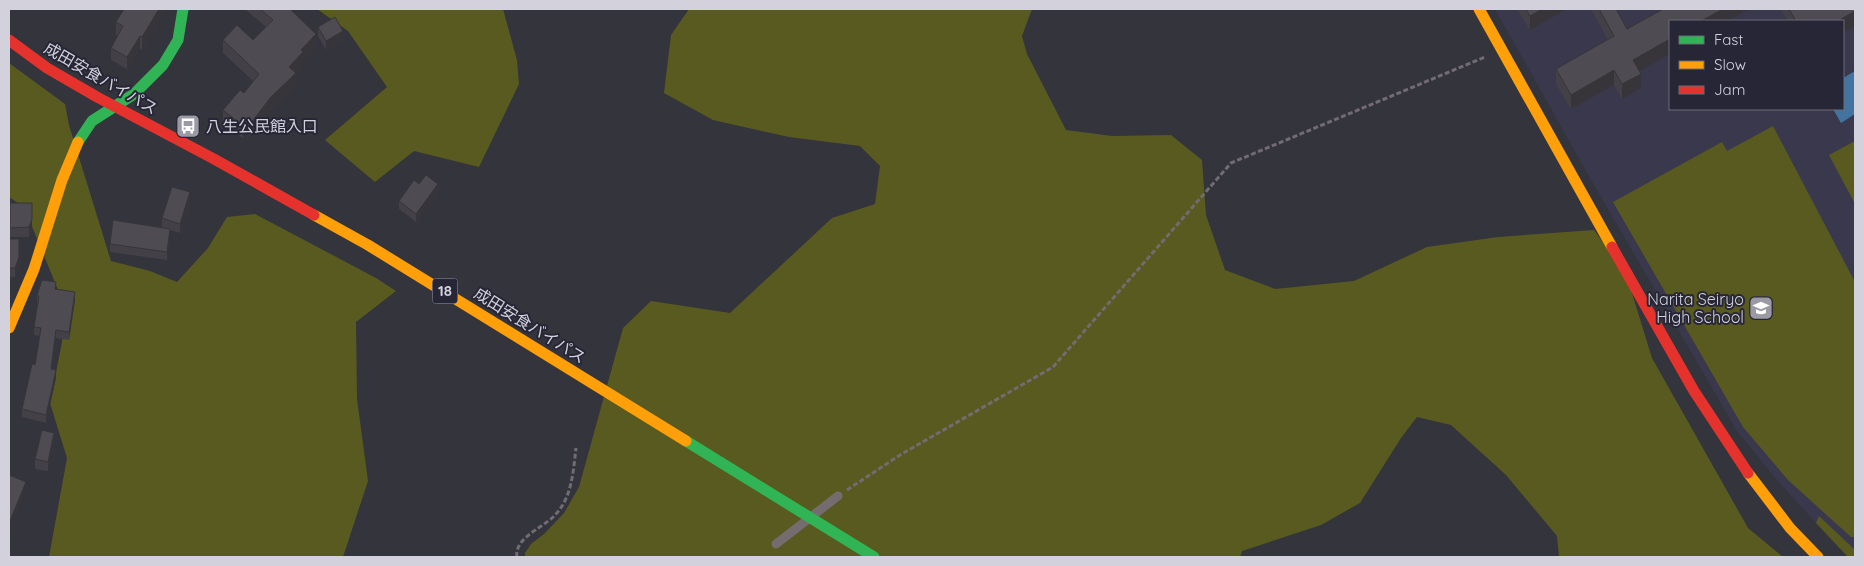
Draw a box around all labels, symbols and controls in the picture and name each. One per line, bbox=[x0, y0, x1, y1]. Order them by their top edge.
legend bbox=[1669, 20, 1844, 110]
text: Fast bbox=[1714, 30, 1743, 49]
street label: 成田安食バイパス bbox=[41, 37, 161, 119]
text: Slow bbox=[1714, 55, 1746, 74]
text: Jam bbox=[1714, 80, 1745, 99]
bus stop icon: 八生公民館入口 bbox=[175, 113, 201, 139]
place label: 八生公民館入口 bbox=[206, 116, 318, 136]
road number: 18 bbox=[432, 278, 458, 304]
street label: 成田安食バイパス bbox=[471, 283, 589, 367]
place label: Narita Seiryo High School bbox=[1647, 289, 1744, 327]
school or university icon: Narita Seiryo High School bbox=[1748, 295, 1774, 321]

